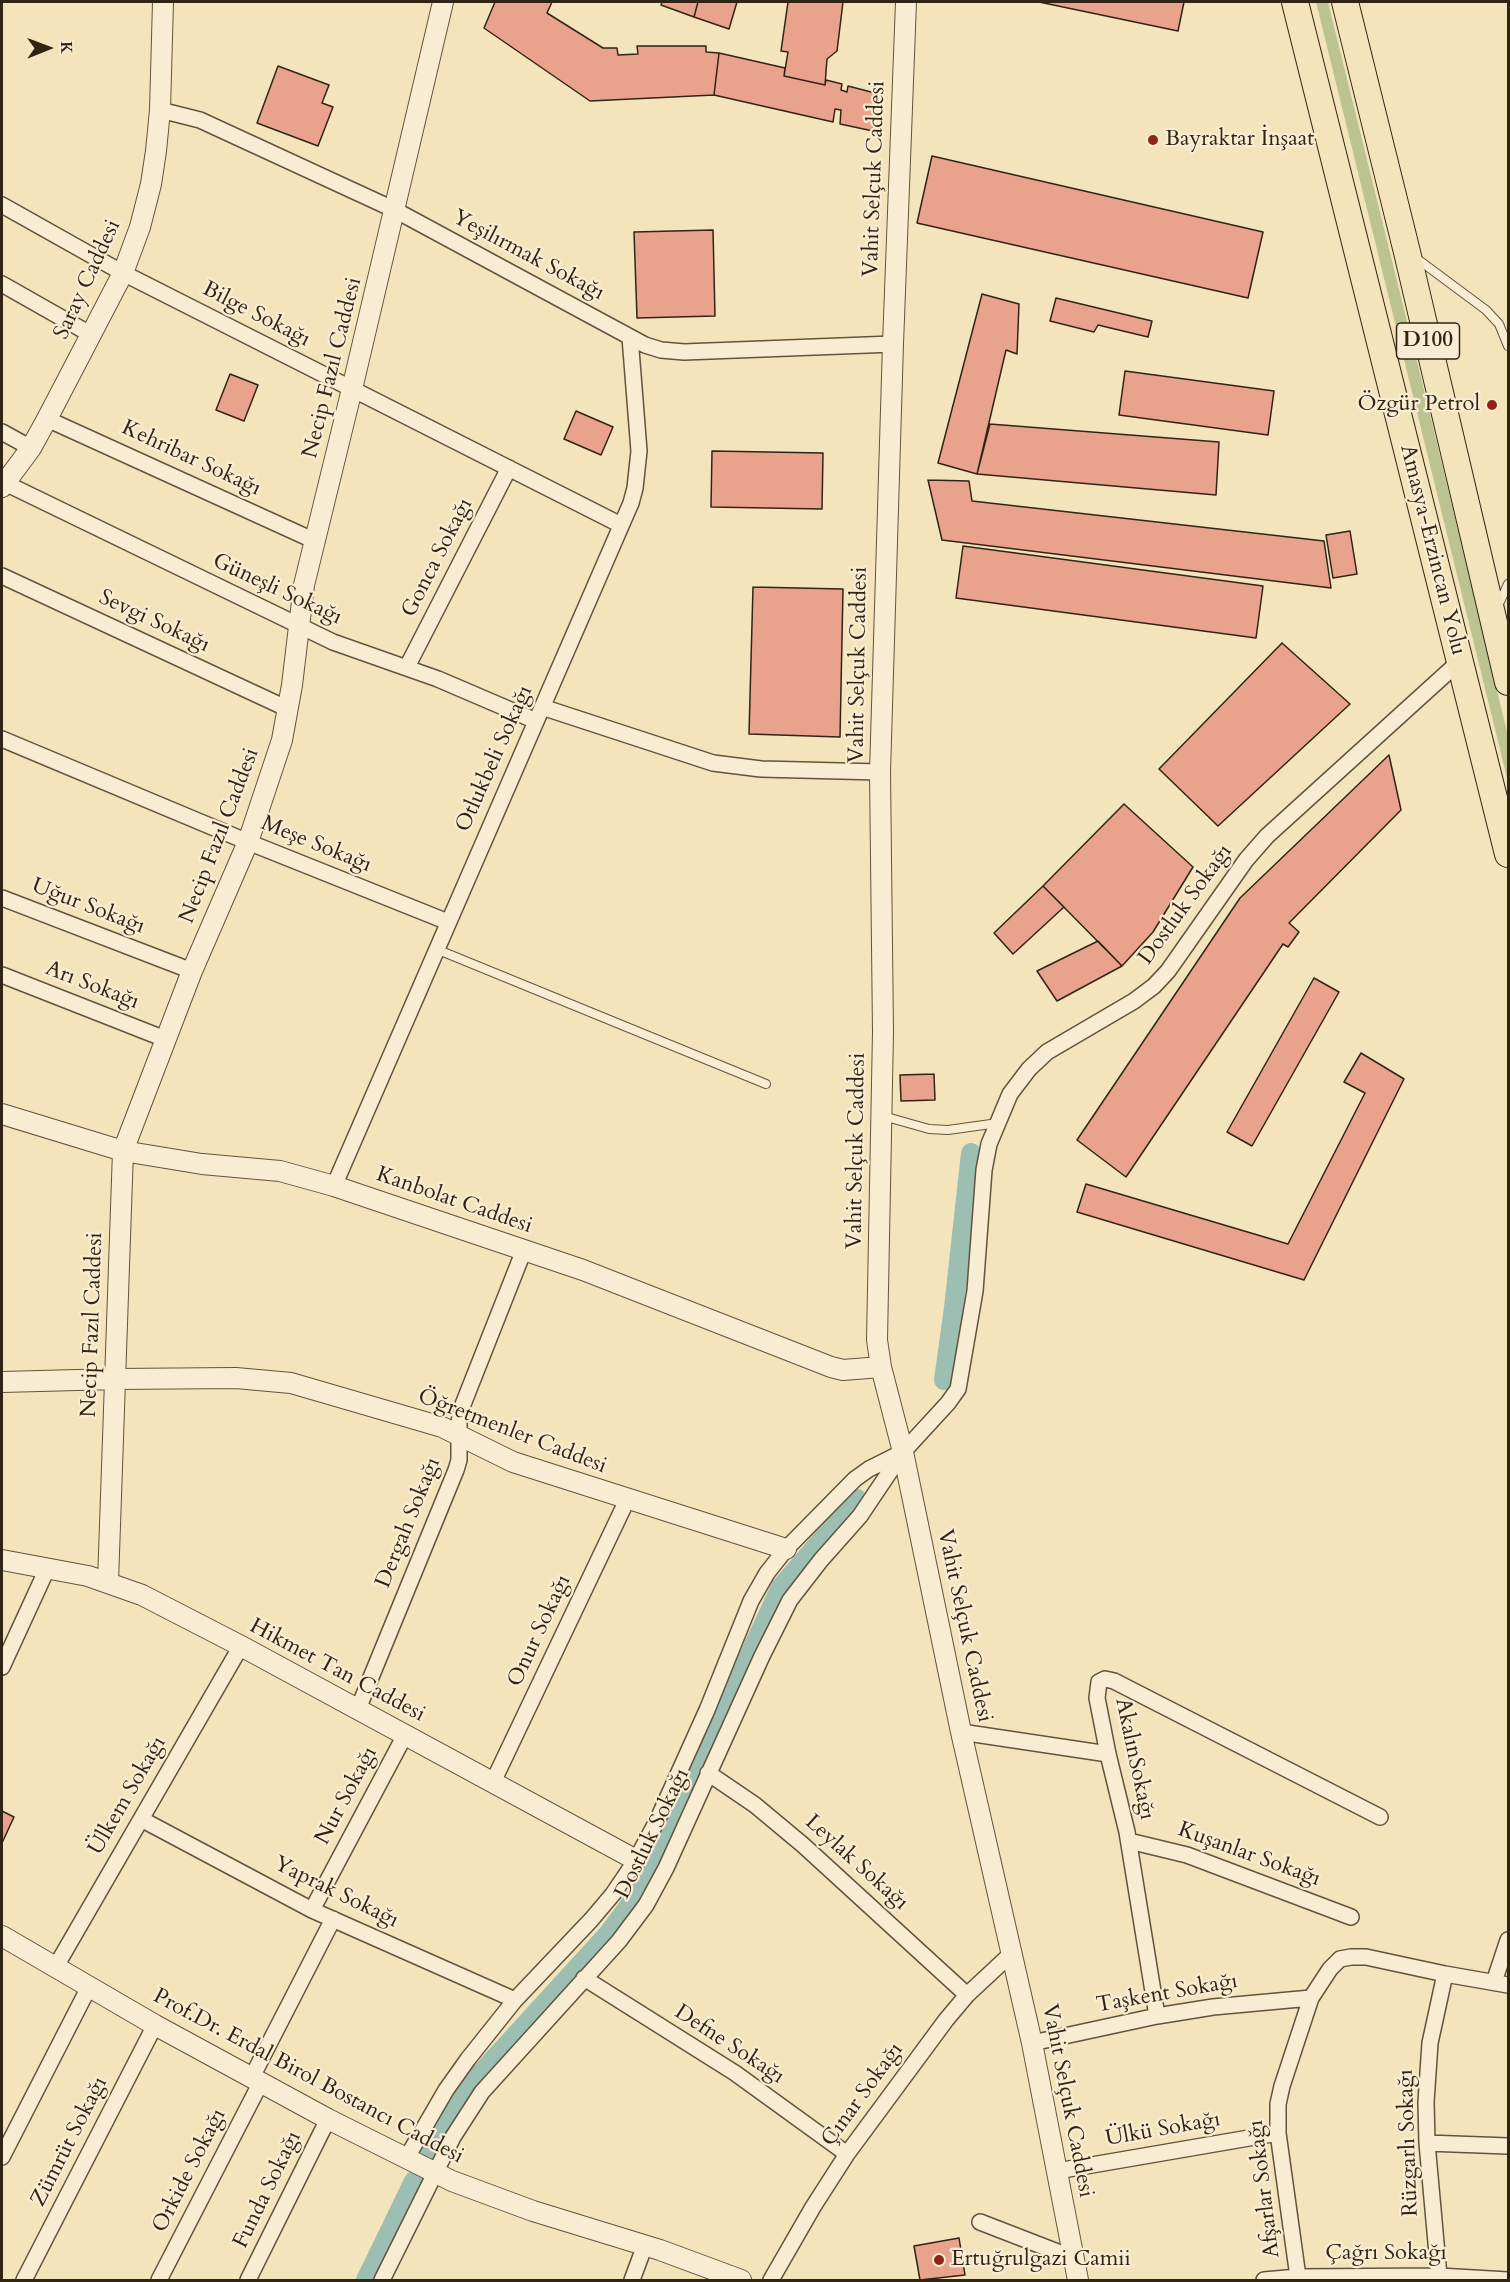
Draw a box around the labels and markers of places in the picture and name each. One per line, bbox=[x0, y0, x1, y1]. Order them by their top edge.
place label: Bayraktar İnşaat bbox=[1165, 127, 1314, 153]
marker: Bayraktar İnşaat bbox=[1146, 133, 1160, 147]
place label: Özgür Petrol bbox=[1357, 392, 1480, 418]
marker: Özgür Petrol bbox=[1485, 398, 1499, 412]
place label: Ertuğrulgazi Camii bbox=[951, 2247, 1131, 2273]
marker: Ertuğrulgazi Camii bbox=[932, 2253, 946, 2267]

